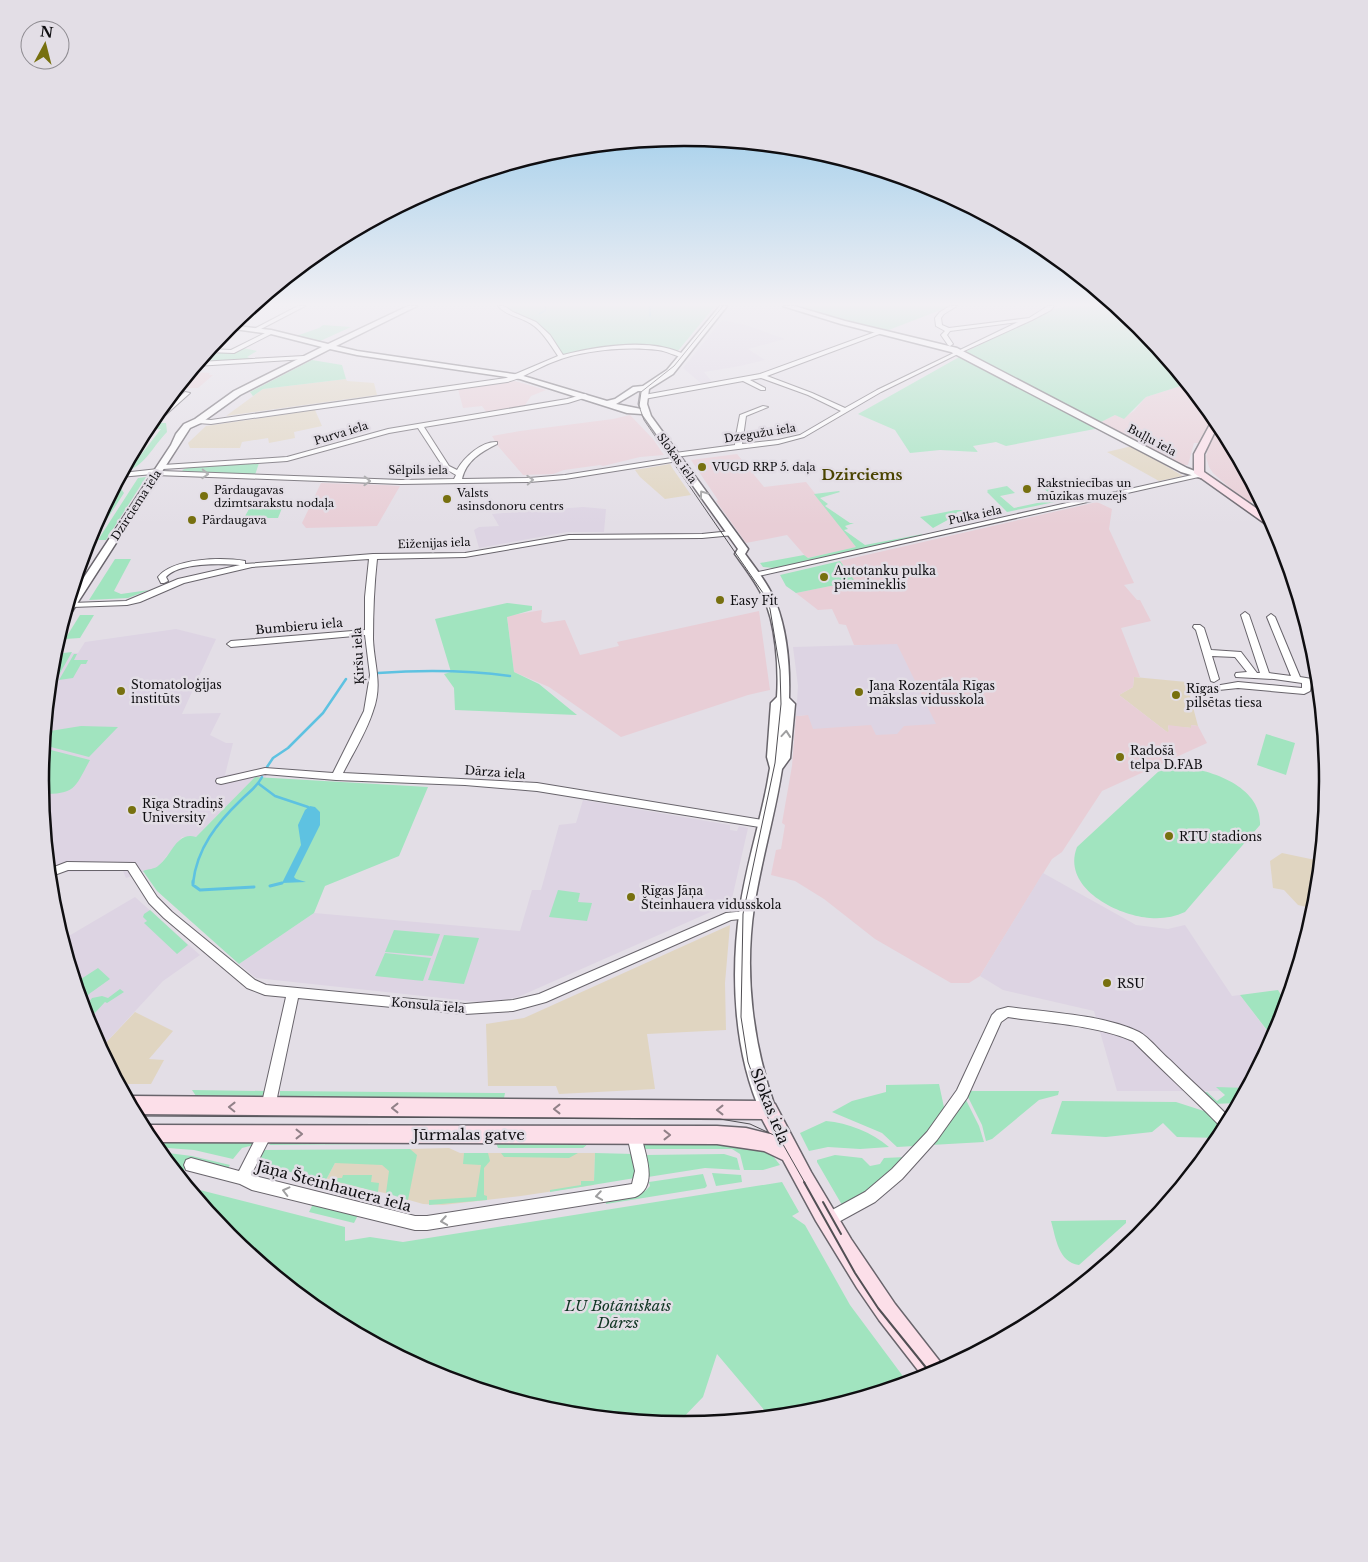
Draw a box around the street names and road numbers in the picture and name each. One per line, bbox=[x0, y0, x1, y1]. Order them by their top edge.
street label: Purva iela bbox=[312, 418, 371, 448]
street label: Dzegužu iela bbox=[723, 420, 798, 446]
street label: Buļļu iela bbox=[1125, 421, 1180, 460]
street label: Slokas iela bbox=[654, 430, 700, 487]
street label: Sēlpils iela bbox=[388, 463, 449, 477]
street label: Dzirciema iela bbox=[108, 466, 164, 543]
street label: Pulka iela bbox=[947, 502, 1004, 527]
street label: Eiženijas iela bbox=[397, 535, 472, 551]
street label: Bumbieru iela bbox=[255, 615, 344, 637]
street label: Ķiršu iela bbox=[349, 626, 368, 685]
street label: Dārza iela bbox=[464, 762, 526, 782]
street label: Konsula iela bbox=[390, 994, 466, 1016]
street label: Slokas iela bbox=[746, 1065, 794, 1147]
street label: Jūrmalas gatve bbox=[411, 1125, 525, 1144]
street label: Jāņa Šteinhauera iela bbox=[253, 1156, 414, 1216]

